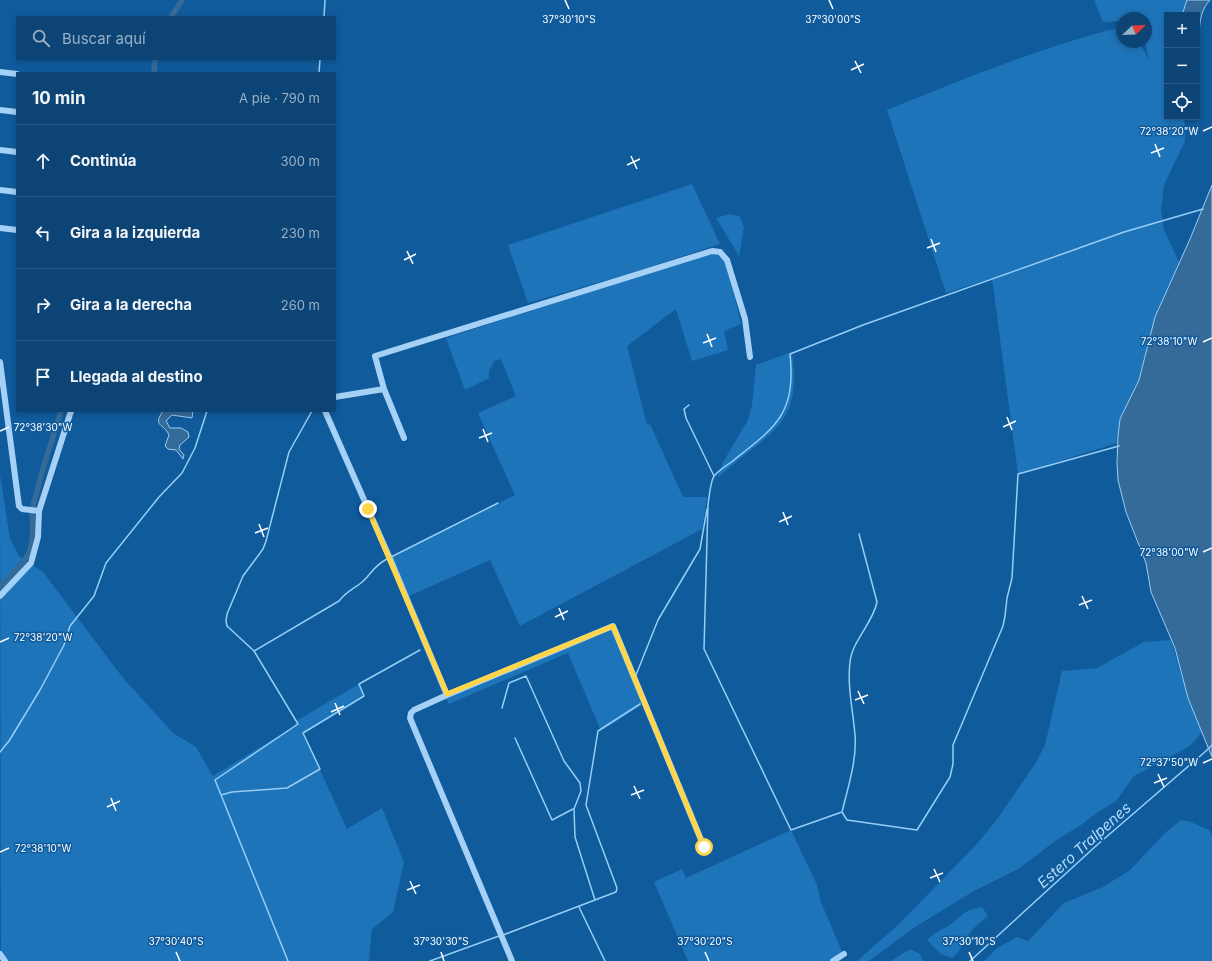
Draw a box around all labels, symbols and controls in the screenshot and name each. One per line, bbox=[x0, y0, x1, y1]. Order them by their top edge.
north arrow bbox=[1116, 12, 1152, 48]
map controls bbox=[1164, 12, 1200, 120]
button: + bbox=[1164, 12, 1200, 48]
text: 37°30'10"S bbox=[542, 13, 596, 25]
text: 37°30'00"S bbox=[805, 13, 861, 25]
search box bbox=[16, 16, 336, 60]
icon: search bbox=[30, 27, 52, 49]
text: Buscar aquí bbox=[62, 29, 146, 48]
button: − bbox=[1164, 48, 1200, 84]
button: locate bbox=[1164, 84, 1200, 120]
text: 10 min bbox=[32, 88, 86, 108]
text: A pie · 790 m bbox=[239, 90, 320, 106]
text: 72°38'20"W bbox=[1140, 125, 1198, 137]
icon: ahead bbox=[32, 150, 54, 172]
text: Continúa bbox=[70, 151, 137, 170]
text: 300 m bbox=[281, 153, 320, 169]
icon: left bbox=[32, 222, 54, 244]
text: Gira a la izquierda bbox=[70, 223, 200, 242]
text: 230 m bbox=[281, 225, 320, 241]
icon: right bbox=[32, 294, 54, 316]
text: Gira a la derecha bbox=[70, 295, 192, 314]
text: 260 m bbox=[281, 297, 320, 313]
text: 72°38'10"W bbox=[1141, 335, 1197, 347]
icon: arrive bbox=[32, 366, 54, 388]
text: Llegada al destino bbox=[70, 367, 203, 386]
text: 72°38'30"W bbox=[14, 421, 72, 433]
route end bbox=[359, 500, 377, 518]
text: 72°38'00"W bbox=[1140, 546, 1199, 558]
text: 72°38'20"W bbox=[14, 631, 72, 643]
text: 72°37'50"W bbox=[1140, 756, 1198, 768]
water label: Estero Tralpenes bbox=[1033, 798, 1135, 892]
route start bbox=[695, 838, 713, 856]
text: 72°38'10"W bbox=[15, 842, 71, 854]
text: 37°30'40"S bbox=[148, 935, 204, 947]
text: 37°30'30"S bbox=[413, 935, 469, 947]
text: 37°30'20"S bbox=[677, 935, 733, 947]
text: 37°30'10"S bbox=[942, 935, 996, 947]

